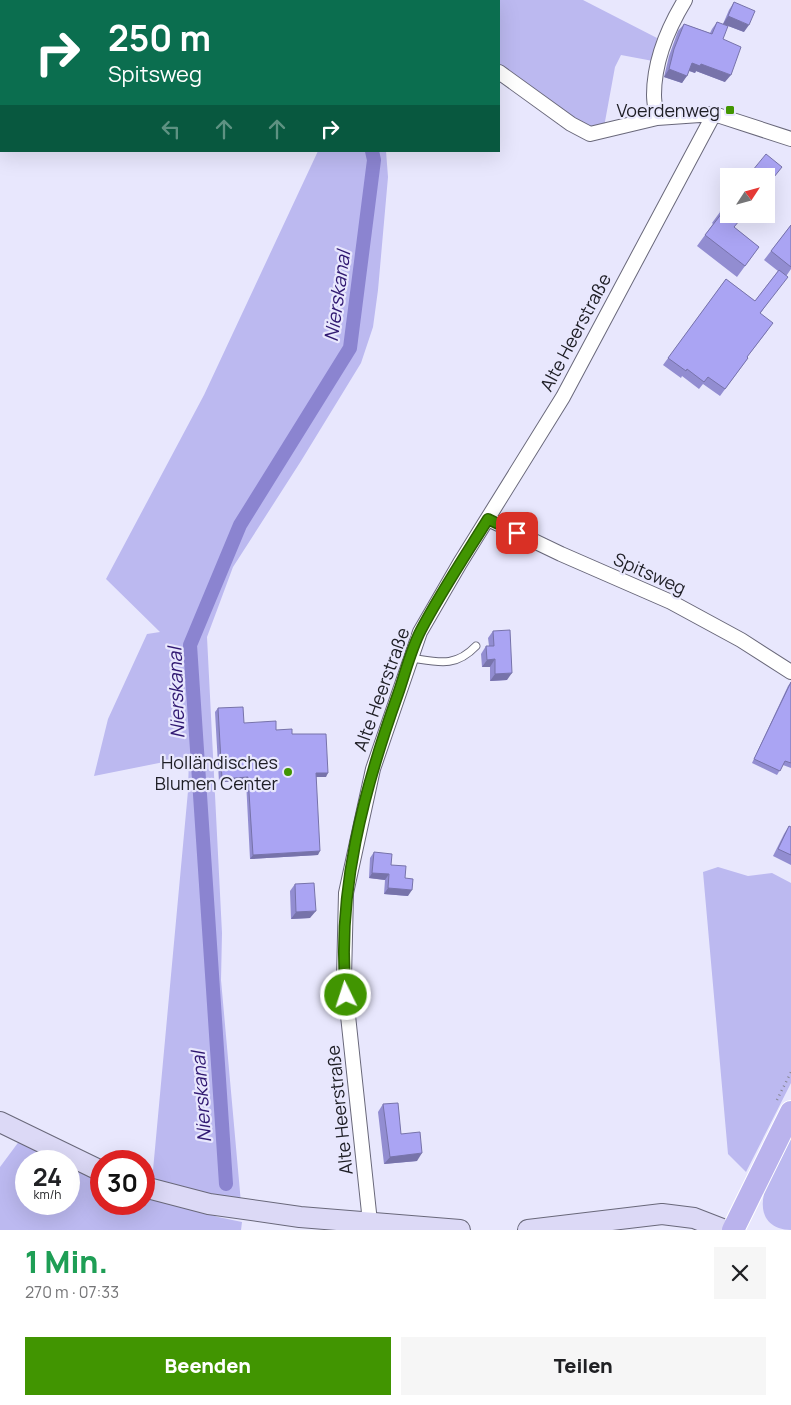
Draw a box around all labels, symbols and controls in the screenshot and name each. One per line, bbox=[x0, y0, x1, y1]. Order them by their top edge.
text: 250 m bbox=[108, 14, 211, 62]
icon: right bbox=[25, 20, 90, 85]
text: Spitsweg bbox=[108, 59, 202, 89]
place label: Voerdenweg bbox=[616, 98, 720, 122]
marker: Voerdenweg bbox=[724, 104, 736, 116]
icon: left bbox=[157, 115, 185, 143]
icon: ahead bbox=[210, 115, 238, 143]
icon: ahead bbox=[263, 115, 291, 143]
icon: right bbox=[316, 115, 344, 143]
north arrow bbox=[720, 168, 775, 222]
map controls bbox=[720, 168, 775, 223]
water label: Nierskanal bbox=[318, 246, 357, 343]
street label: Alte Heerstraße bbox=[534, 269, 616, 395]
pin bbox=[496, 512, 538, 554]
icon: arrive bbox=[503, 519, 531, 547]
street label: Spitsweg bbox=[610, 546, 690, 600]
street label: Alte Heerstraße bbox=[347, 624, 415, 754]
water label: Nierskanal bbox=[161, 644, 191, 739]
place label: Holländisches Blumen Center bbox=[155, 750, 279, 795]
marker: Holländisches Blumen Center bbox=[282, 766, 294, 778]
position arrow bbox=[319, 968, 371, 1020]
street label: Alte Heerstraße bbox=[320, 1044, 358, 1176]
water label: Nierskanal bbox=[185, 1048, 217, 1143]
speed limit sign: 30 bbox=[90, 1150, 155, 1215]
text: 24 bbox=[33, 1159, 62, 1194]
text: km/h bbox=[34, 1186, 61, 1203]
text: 1 Min. bbox=[25, 1241, 108, 1282]
button: close bbox=[714, 1247, 766, 1299]
text: 270 m · 07:33 bbox=[25, 1281, 119, 1303]
button: Beenden bbox=[25, 1337, 391, 1395]
button: Teilen bbox=[401, 1337, 766, 1395]

